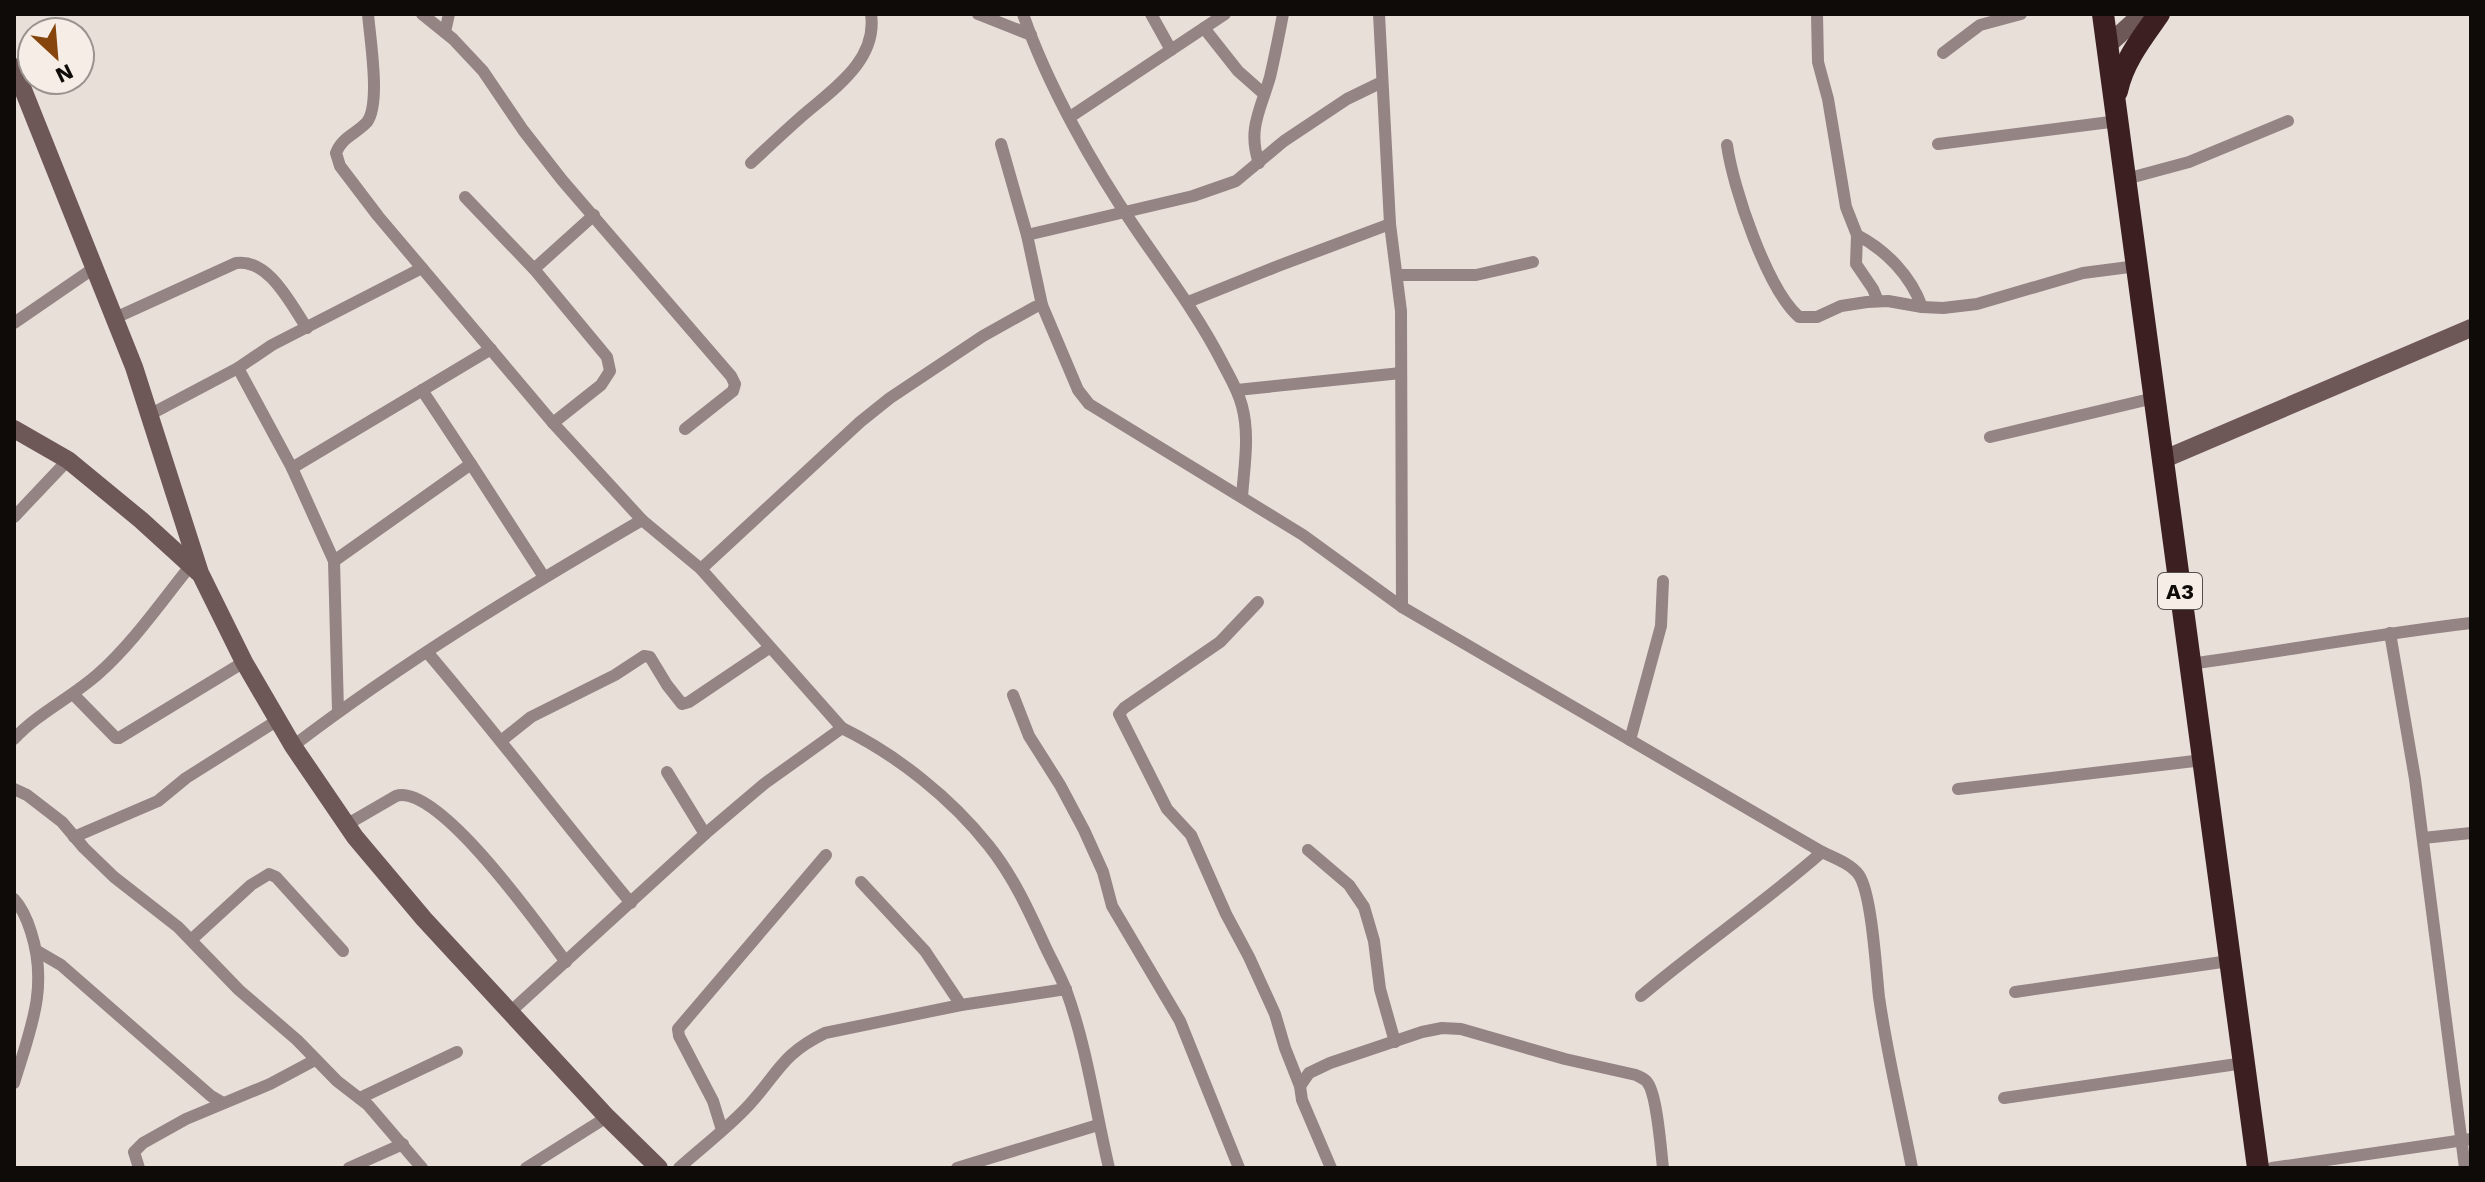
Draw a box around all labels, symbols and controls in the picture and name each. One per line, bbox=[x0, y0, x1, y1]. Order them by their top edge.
north arrow bbox=[16, 16, 96, 96]
text: N bbox=[52, 59, 77, 88]
road number: A3 bbox=[2158, 573, 2202, 609]

